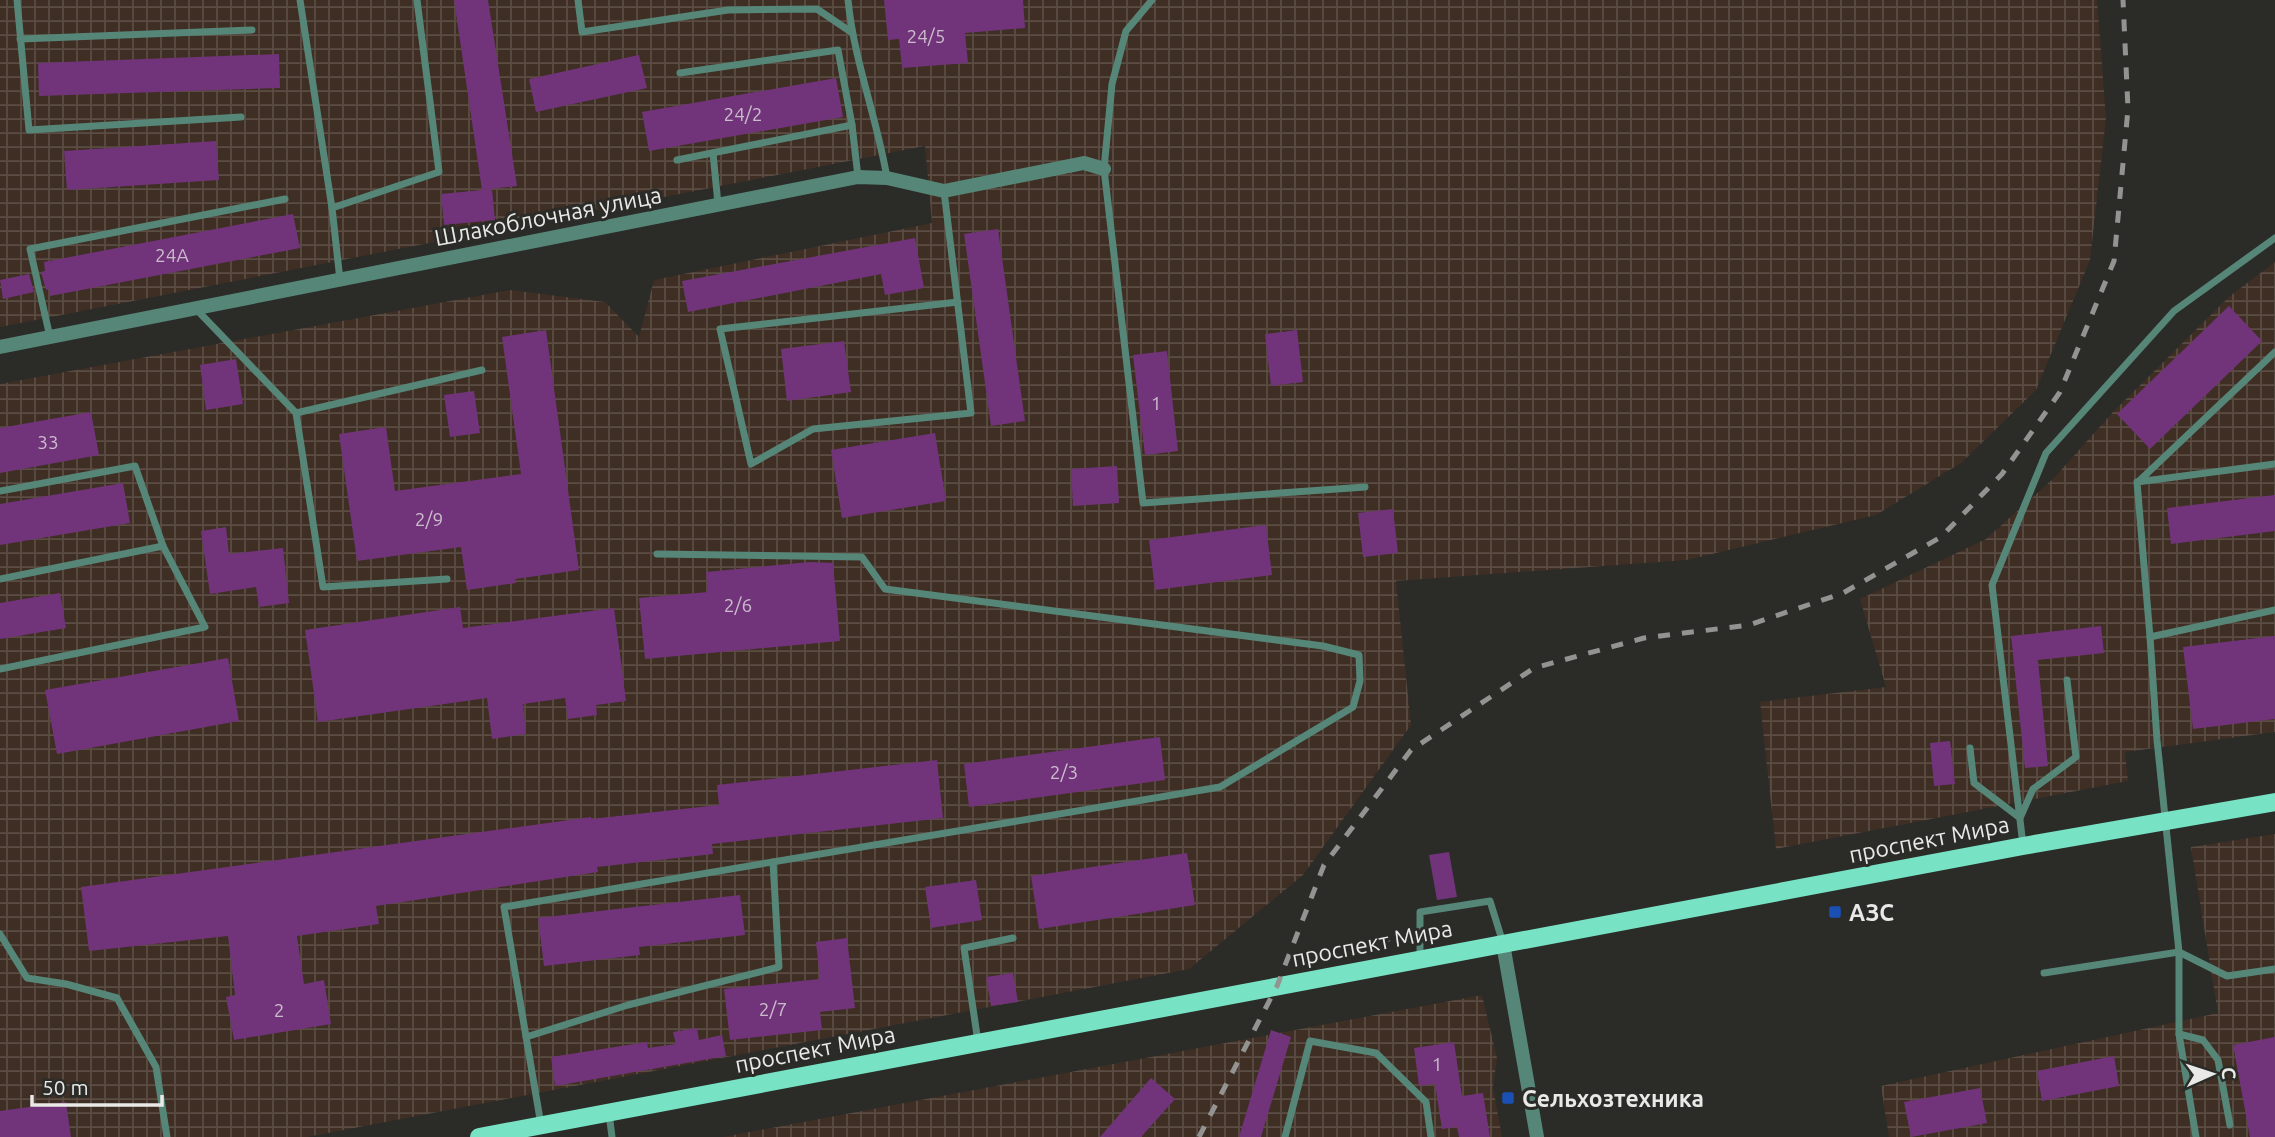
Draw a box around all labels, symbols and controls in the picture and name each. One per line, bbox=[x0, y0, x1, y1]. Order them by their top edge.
house number: 24/5 bbox=[906, 25, 946, 47]
house number: 24/2 bbox=[723, 103, 763, 125]
street label: Шлакоблочная улица bbox=[432, 182, 664, 250]
house number: 24А bbox=[155, 244, 190, 266]
house number: 1 bbox=[1151, 392, 1161, 414]
house number: 33 bbox=[37, 431, 59, 453]
house number: 2/9 bbox=[415, 508, 443, 530]
house number: 2/6 bbox=[724, 594, 752, 616]
house number: 2/3 bbox=[1050, 761, 1078, 783]
street label: проспект Мира bbox=[1847, 811, 2011, 867]
place label: АЗС bbox=[1849, 900, 1894, 925]
marker: АЗС bbox=[1827, 904, 1843, 920]
street label: проспект Мира bbox=[1290, 915, 1454, 971]
house number: 2/7 bbox=[759, 998, 787, 1020]
house number: 2 bbox=[274, 999, 284, 1021]
street label: проспект Мира bbox=[733, 1021, 897, 1077]
north arrow bbox=[2177, 1039, 2247, 1109]
house number: 1 bbox=[1432, 1053, 1442, 1075]
scale bar bbox=[32, 1064, 161, 1108]
text: С bbox=[2218, 1066, 2240, 1080]
text: 50 m bbox=[42, 1075, 89, 1099]
place label: Сельхозтехника bbox=[1522, 1086, 1704, 1111]
marker: Сельхозтехника bbox=[1500, 1090, 1516, 1106]

